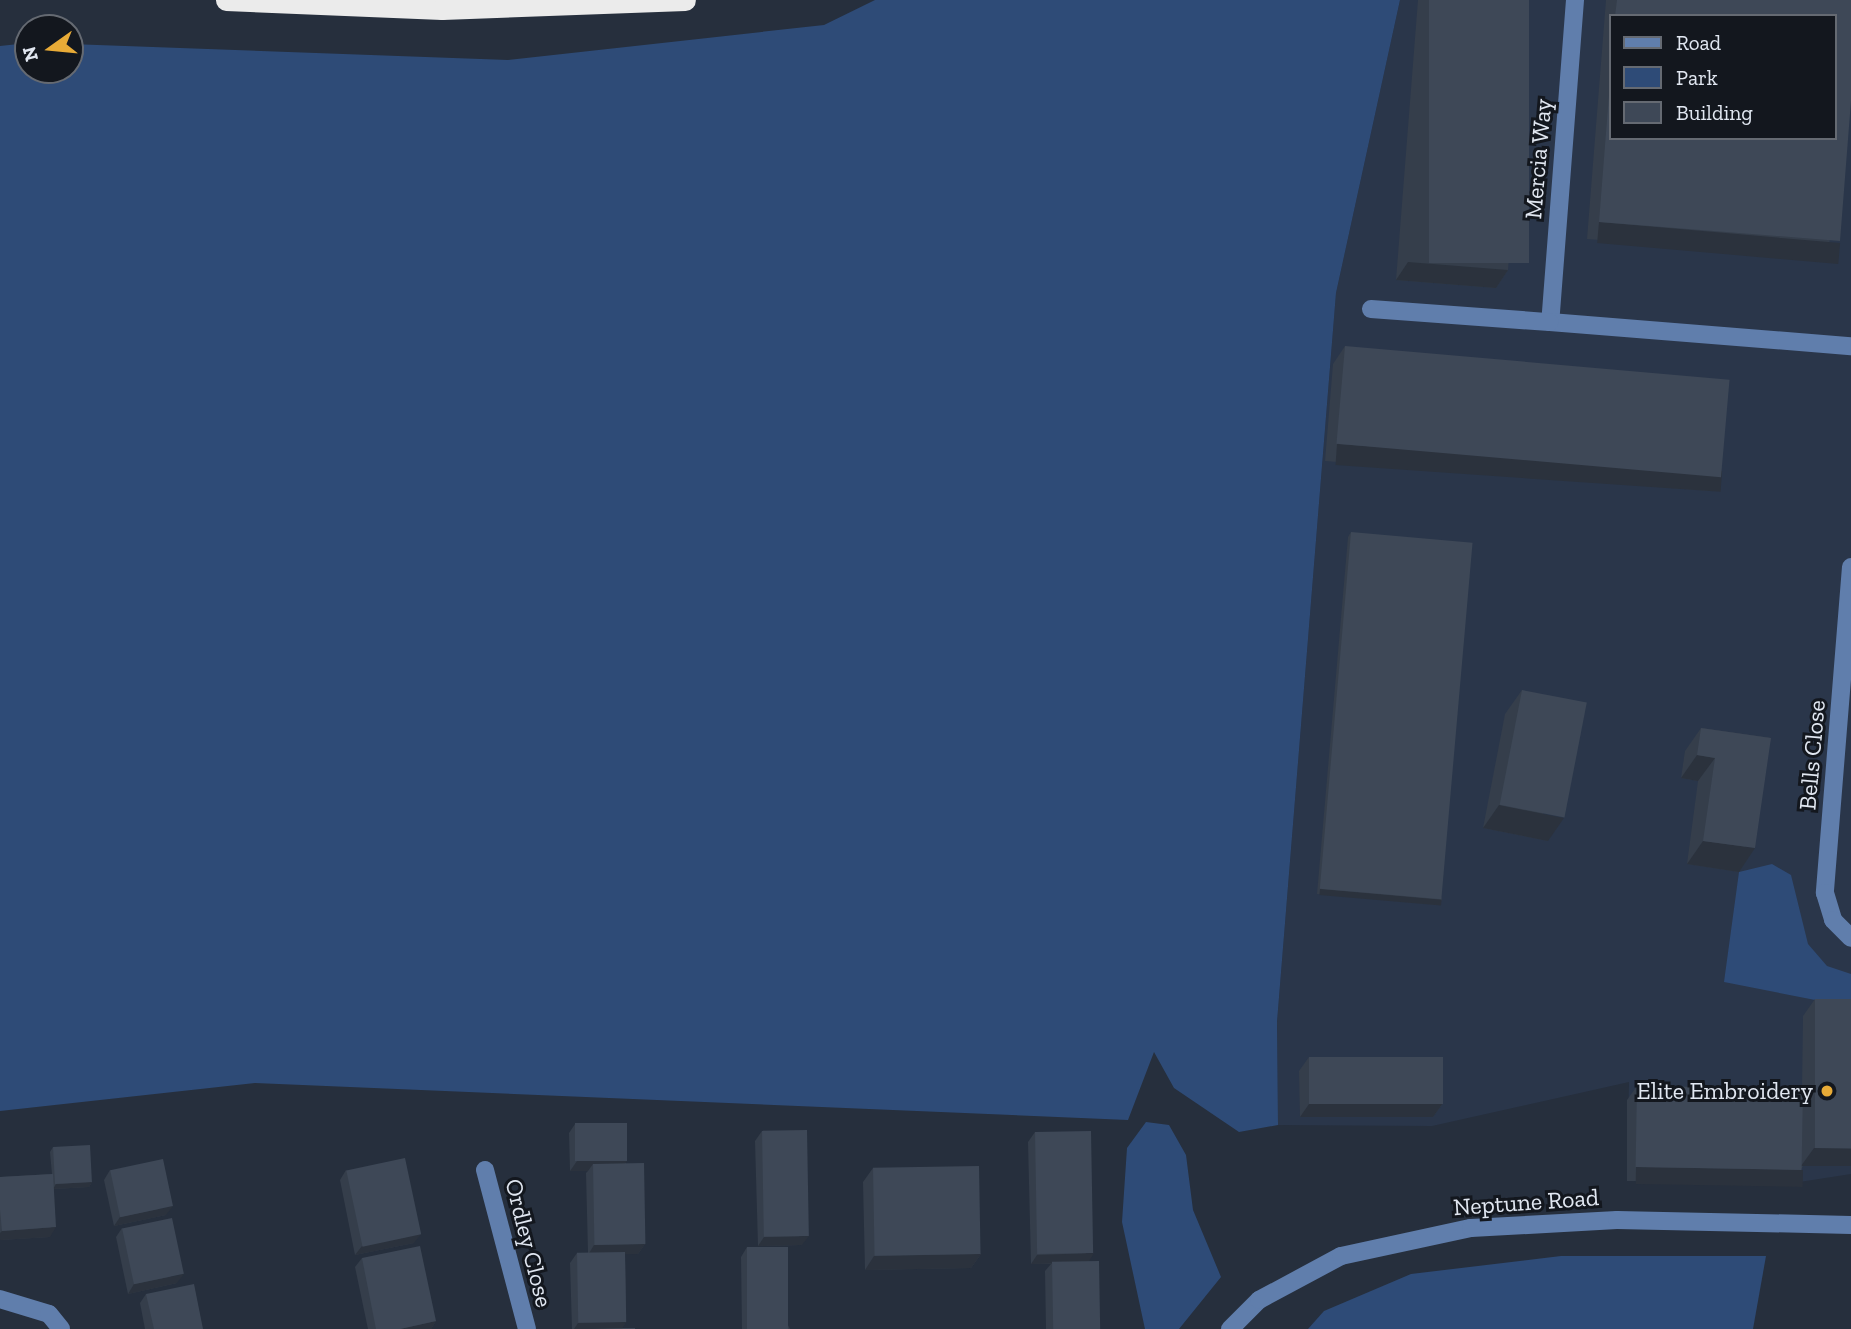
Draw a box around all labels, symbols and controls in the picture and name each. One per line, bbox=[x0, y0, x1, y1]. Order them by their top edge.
north arrow bbox=[14, 14, 84, 84]
legend bbox=[1610, 14, 1837, 140]
text: Road bbox=[1676, 30, 1721, 55]
text: N bbox=[17, 44, 43, 64]
text: Park bbox=[1676, 65, 1718, 90]
street label: Mercia Way bbox=[1518, 97, 1558, 221]
text: Building bbox=[1676, 100, 1753, 125]
street label: Bells Close bbox=[1793, 699, 1831, 811]
place label: Elite Embroidery bbox=[1637, 1077, 1813, 1105]
marker: Elite Embroidery bbox=[1819, 1083, 1835, 1099]
street label: Ordley Close bbox=[499, 1176, 559, 1310]
street label: Neptune Road bbox=[1452, 1183, 1600, 1221]

